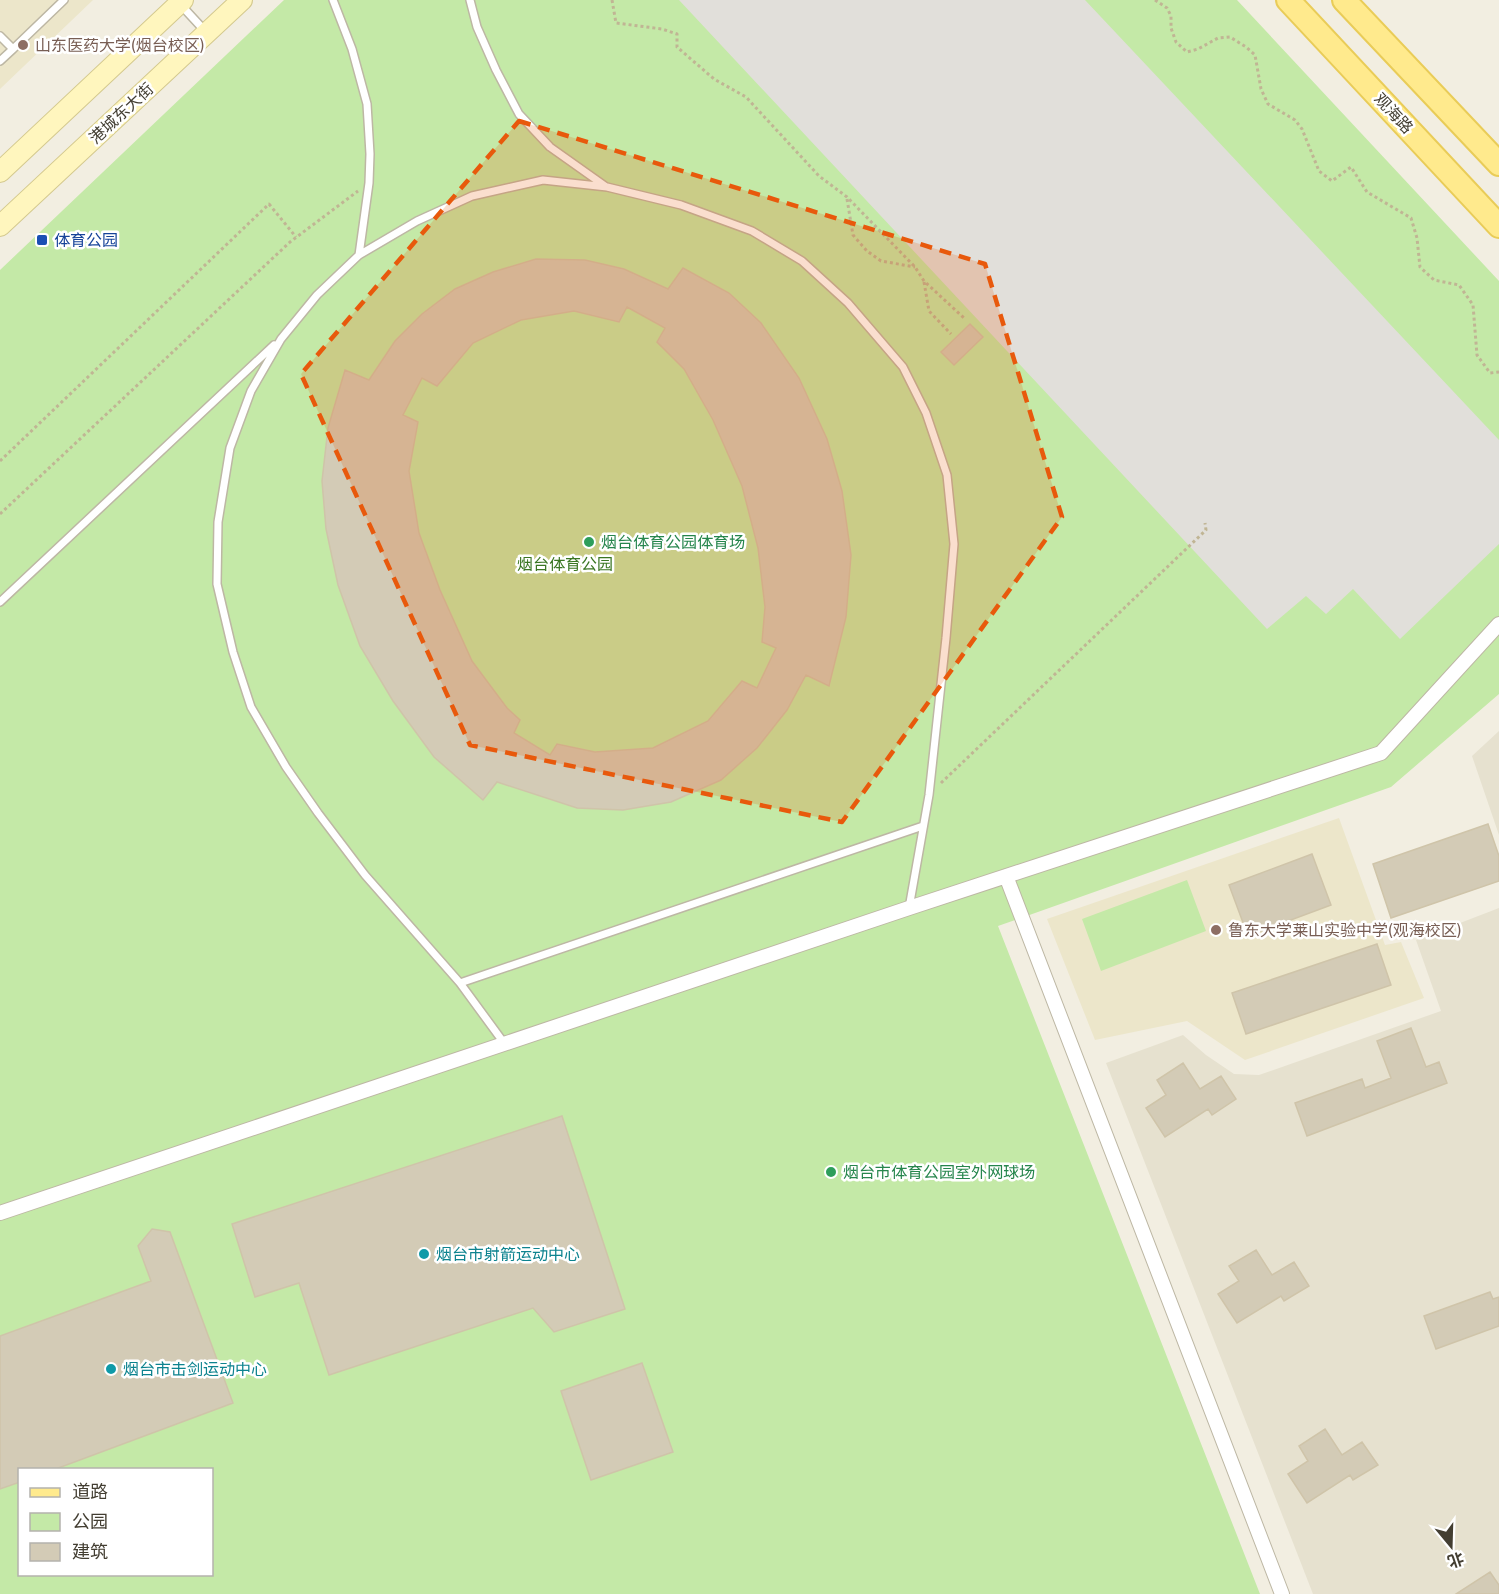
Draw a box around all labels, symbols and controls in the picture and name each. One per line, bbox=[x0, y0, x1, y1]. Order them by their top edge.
place label: 山东医药大学(烟台校区) bbox=[35, 36, 205, 55]
marker: 山东医药大学(烟台校区) bbox=[16, 38, 30, 52]
street label: 港城东大街 bbox=[86, 79, 157, 148]
street label: 观海路 bbox=[1370, 89, 1417, 137]
place label: 体育公园 bbox=[54, 231, 118, 250]
marker: 体育公园 bbox=[35, 233, 49, 247]
place label: 烟台体育公园体育场 bbox=[601, 533, 745, 552]
marker: 烟台体育公园体育场 bbox=[582, 535, 596, 549]
park label: 烟台体育公园 bbox=[517, 555, 613, 574]
place label: 鲁东大学莱山实验中学(观海校区) bbox=[1228, 921, 1462, 940]
marker: 鲁东大学莱山实验中学(观海校区) bbox=[1209, 923, 1223, 937]
place label: 烟台市体育公园室外网球场 bbox=[843, 1163, 1035, 1182]
marker: 烟台市体育公园室外网球场 bbox=[824, 1165, 838, 1179]
place label: 烟台市射箭运动中心 bbox=[436, 1245, 580, 1264]
marker: 烟台市射箭运动中心 bbox=[417, 1247, 431, 1261]
place label: 烟台市击剑运动中心 bbox=[123, 1360, 267, 1379]
marker: 烟台市击剑运动中心 bbox=[104, 1362, 118, 1376]
legend bbox=[18, 1468, 213, 1576]
text: 道路 bbox=[72, 1481, 108, 1502]
text: 公园 bbox=[72, 1511, 108, 1532]
north arrow bbox=[1421, 1516, 1481, 1576]
text: 建筑 bbox=[72, 1541, 108, 1562]
text: 北 bbox=[1445, 1548, 1466, 1571]

